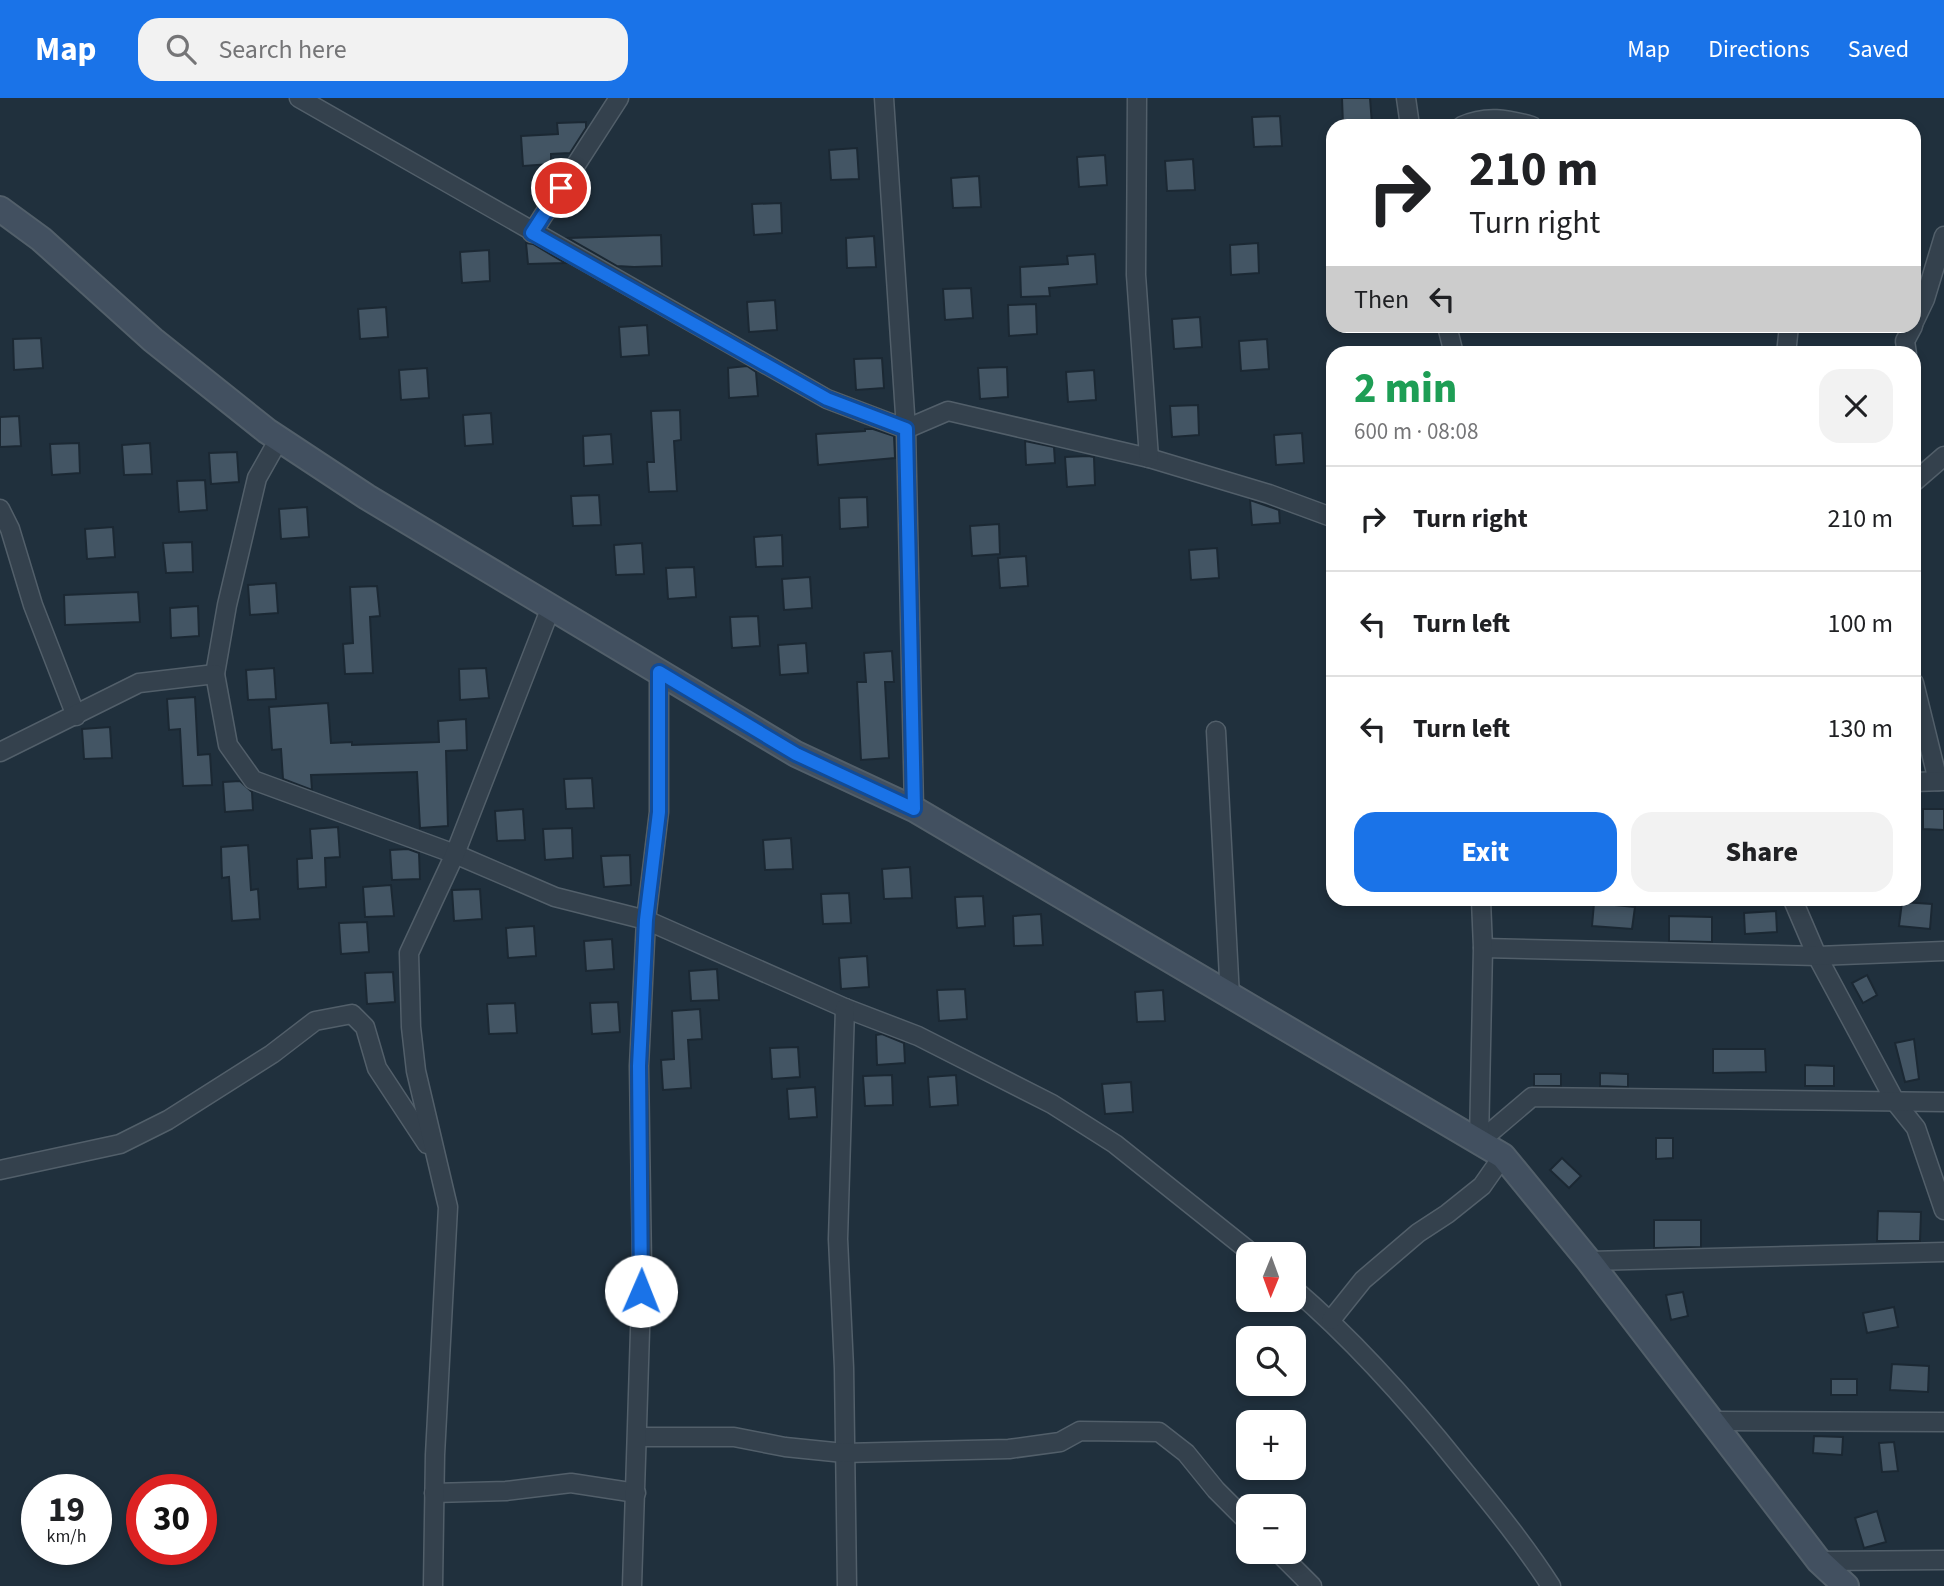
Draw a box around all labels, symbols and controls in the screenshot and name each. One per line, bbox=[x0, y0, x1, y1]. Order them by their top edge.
search box bbox=[138, 18, 628, 81]
text: Map bbox=[35, 26, 96, 73]
icon: search bbox=[162, 30, 200, 68]
text: Search here bbox=[218, 31, 347, 68]
text: Map bbox=[1627, 32, 1670, 67]
text: Directions bbox=[1708, 32, 1810, 67]
text: Saved bbox=[1848, 32, 1909, 67]
text: 210 m bbox=[1469, 135, 1598, 205]
icon: right bbox=[1354, 147, 1445, 238]
pin bbox=[531, 158, 591, 218]
icon: arrive bbox=[542, 169, 580, 207]
text: Turn right bbox=[1469, 200, 1600, 246]
icon: left bbox=[1423, 280, 1461, 318]
text: Then bbox=[1354, 281, 1409, 318]
text: 2 min bbox=[1354, 359, 1457, 419]
button: close bbox=[1819, 369, 1893, 443]
text: 600 m · 08:08 bbox=[1354, 415, 1478, 448]
icon: right bbox=[1354, 500, 1392, 538]
text: Turn right bbox=[1413, 500, 1528, 537]
text: 210 m bbox=[1827, 500, 1893, 537]
icon: left bbox=[1354, 605, 1392, 643]
text: Turn left bbox=[1413, 605, 1510, 642]
text: 100 m bbox=[1827, 605, 1893, 642]
icon: left bbox=[1354, 710, 1392, 748]
text: Turn left bbox=[1413, 710, 1510, 747]
text: 130 m bbox=[1827, 710, 1893, 747]
button: Exit bbox=[1354, 812, 1617, 892]
button: Share bbox=[1631, 812, 1893, 892]
north arrow bbox=[1236, 1242, 1306, 1312]
map controls bbox=[1236, 1242, 1306, 1564]
position arrow bbox=[604, 1254, 678, 1328]
button: search bbox=[1236, 1326, 1306, 1396]
button: + bbox=[1236, 1410, 1306, 1480]
speed limit sign: 30 bbox=[126, 1474, 217, 1565]
text: 19 bbox=[48, 1485, 85, 1535]
button: − bbox=[1236, 1494, 1306, 1564]
text: km/h bbox=[47, 1524, 86, 1549]

